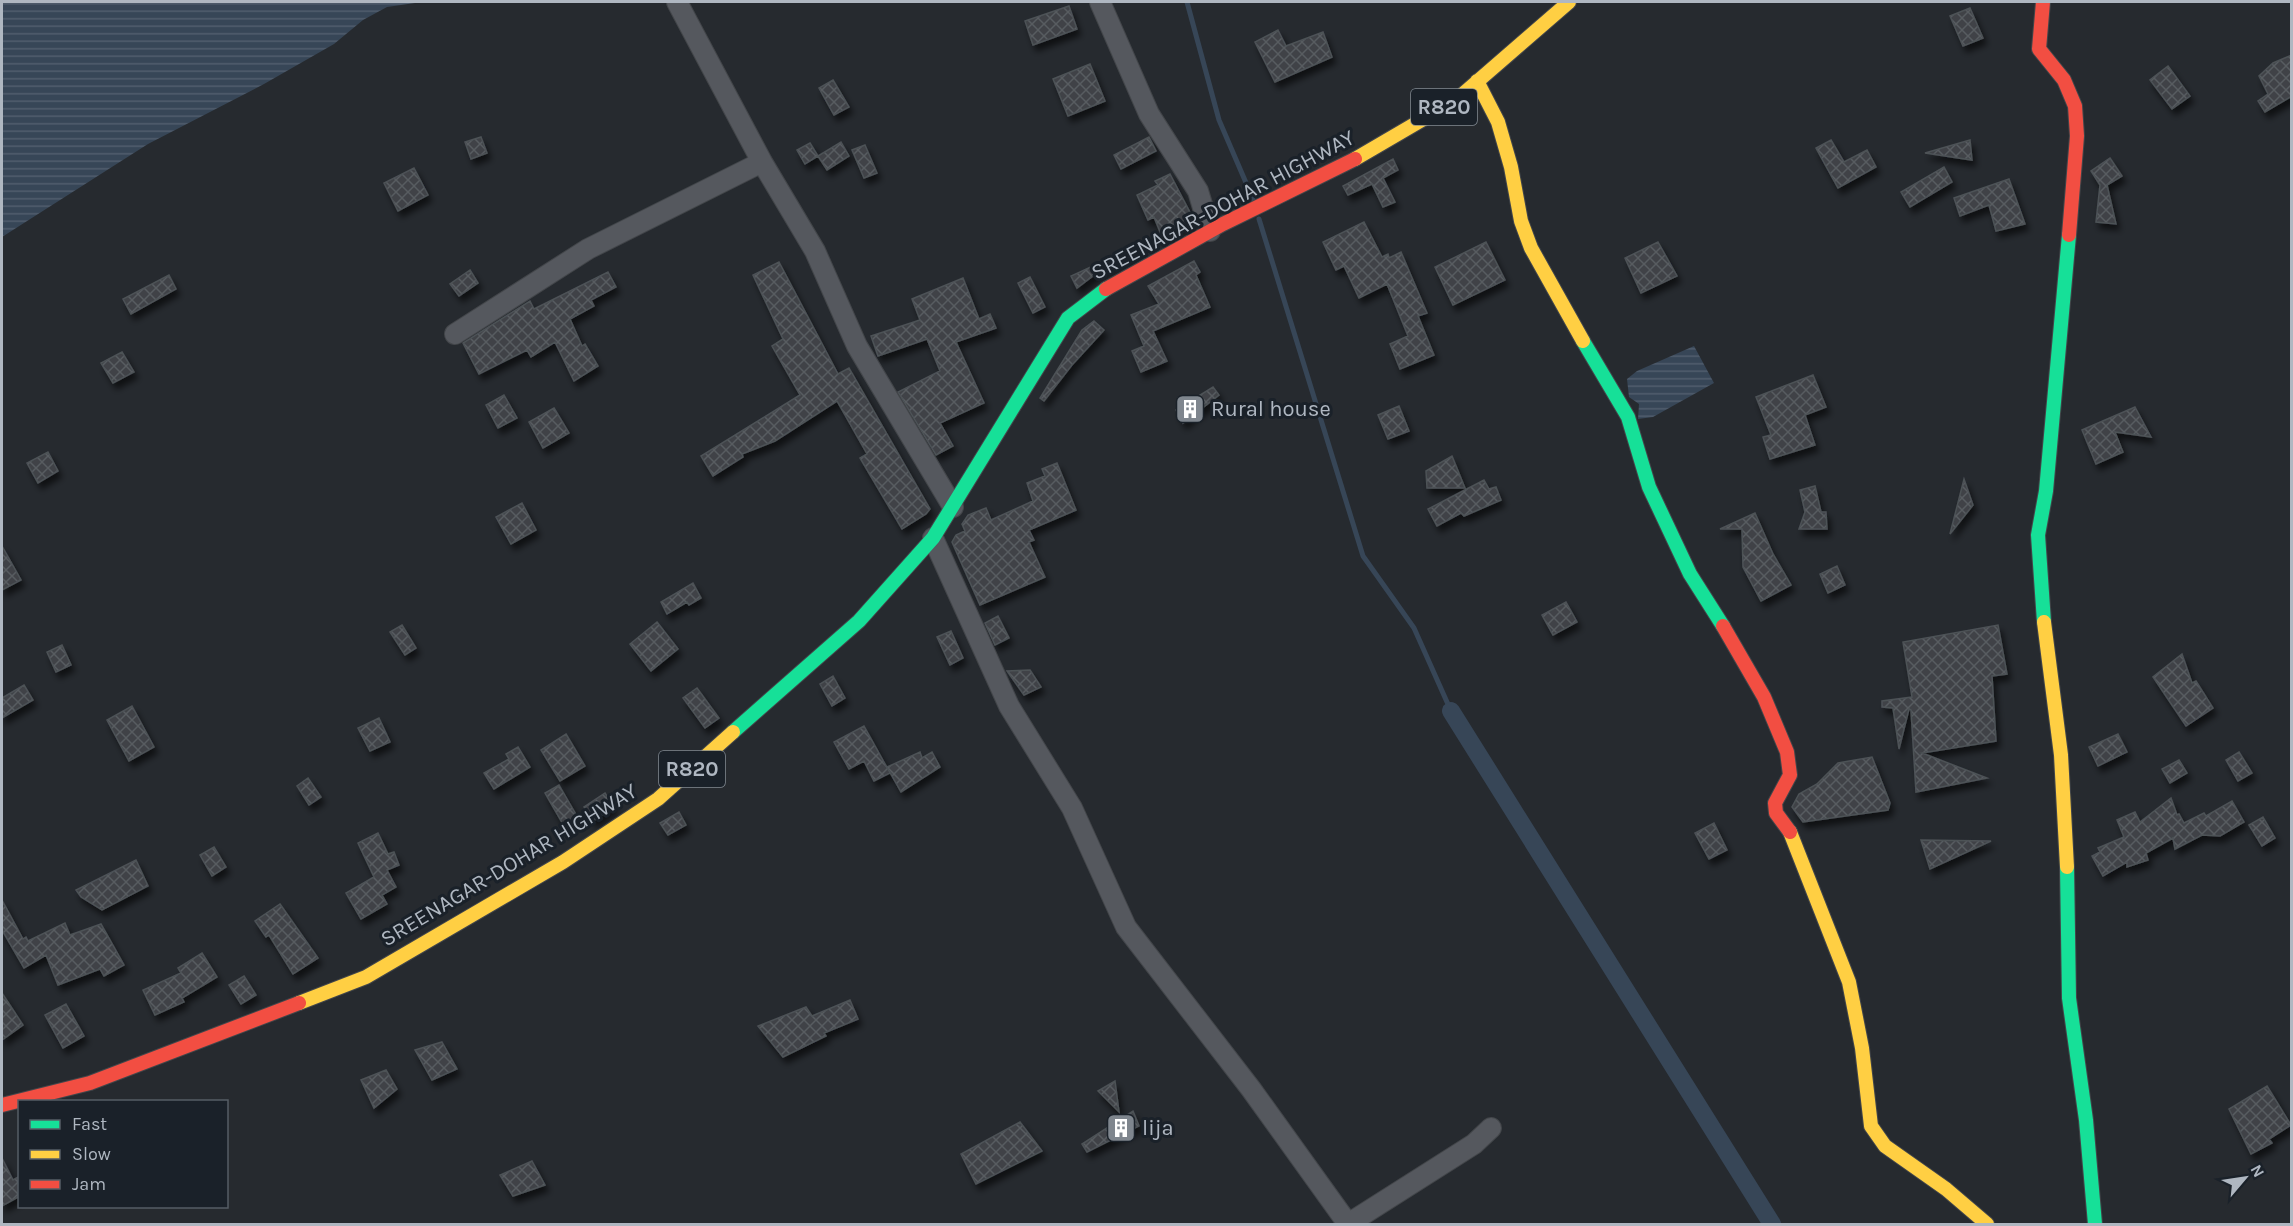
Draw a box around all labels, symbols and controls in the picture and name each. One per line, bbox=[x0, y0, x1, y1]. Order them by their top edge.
road number: R820 bbox=[1411, 89, 1477, 125]
street label: SREENAGAR-DOHAR HIGHWAY bbox=[1087, 124, 1359, 286]
building icon: Rural house bbox=[1174, 393, 1206, 425]
place label: Rural house bbox=[1211, 396, 1331, 422]
road number: R820 bbox=[659, 751, 725, 787]
street label: SREENAGAR-DOHAR HIGHWAY bbox=[376, 778, 642, 952]
legend bbox=[18, 1100, 228, 1208]
building icon: lija bbox=[1105, 1112, 1137, 1144]
text: Fast bbox=[72, 1113, 107, 1135]
place label: lija bbox=[1142, 1115, 1174, 1141]
text: Slow bbox=[72, 1143, 111, 1165]
north arrow bbox=[2215, 1148, 2275, 1208]
text: N bbox=[2247, 1161, 2269, 1181]
text: Jam bbox=[72, 1173, 106, 1195]

